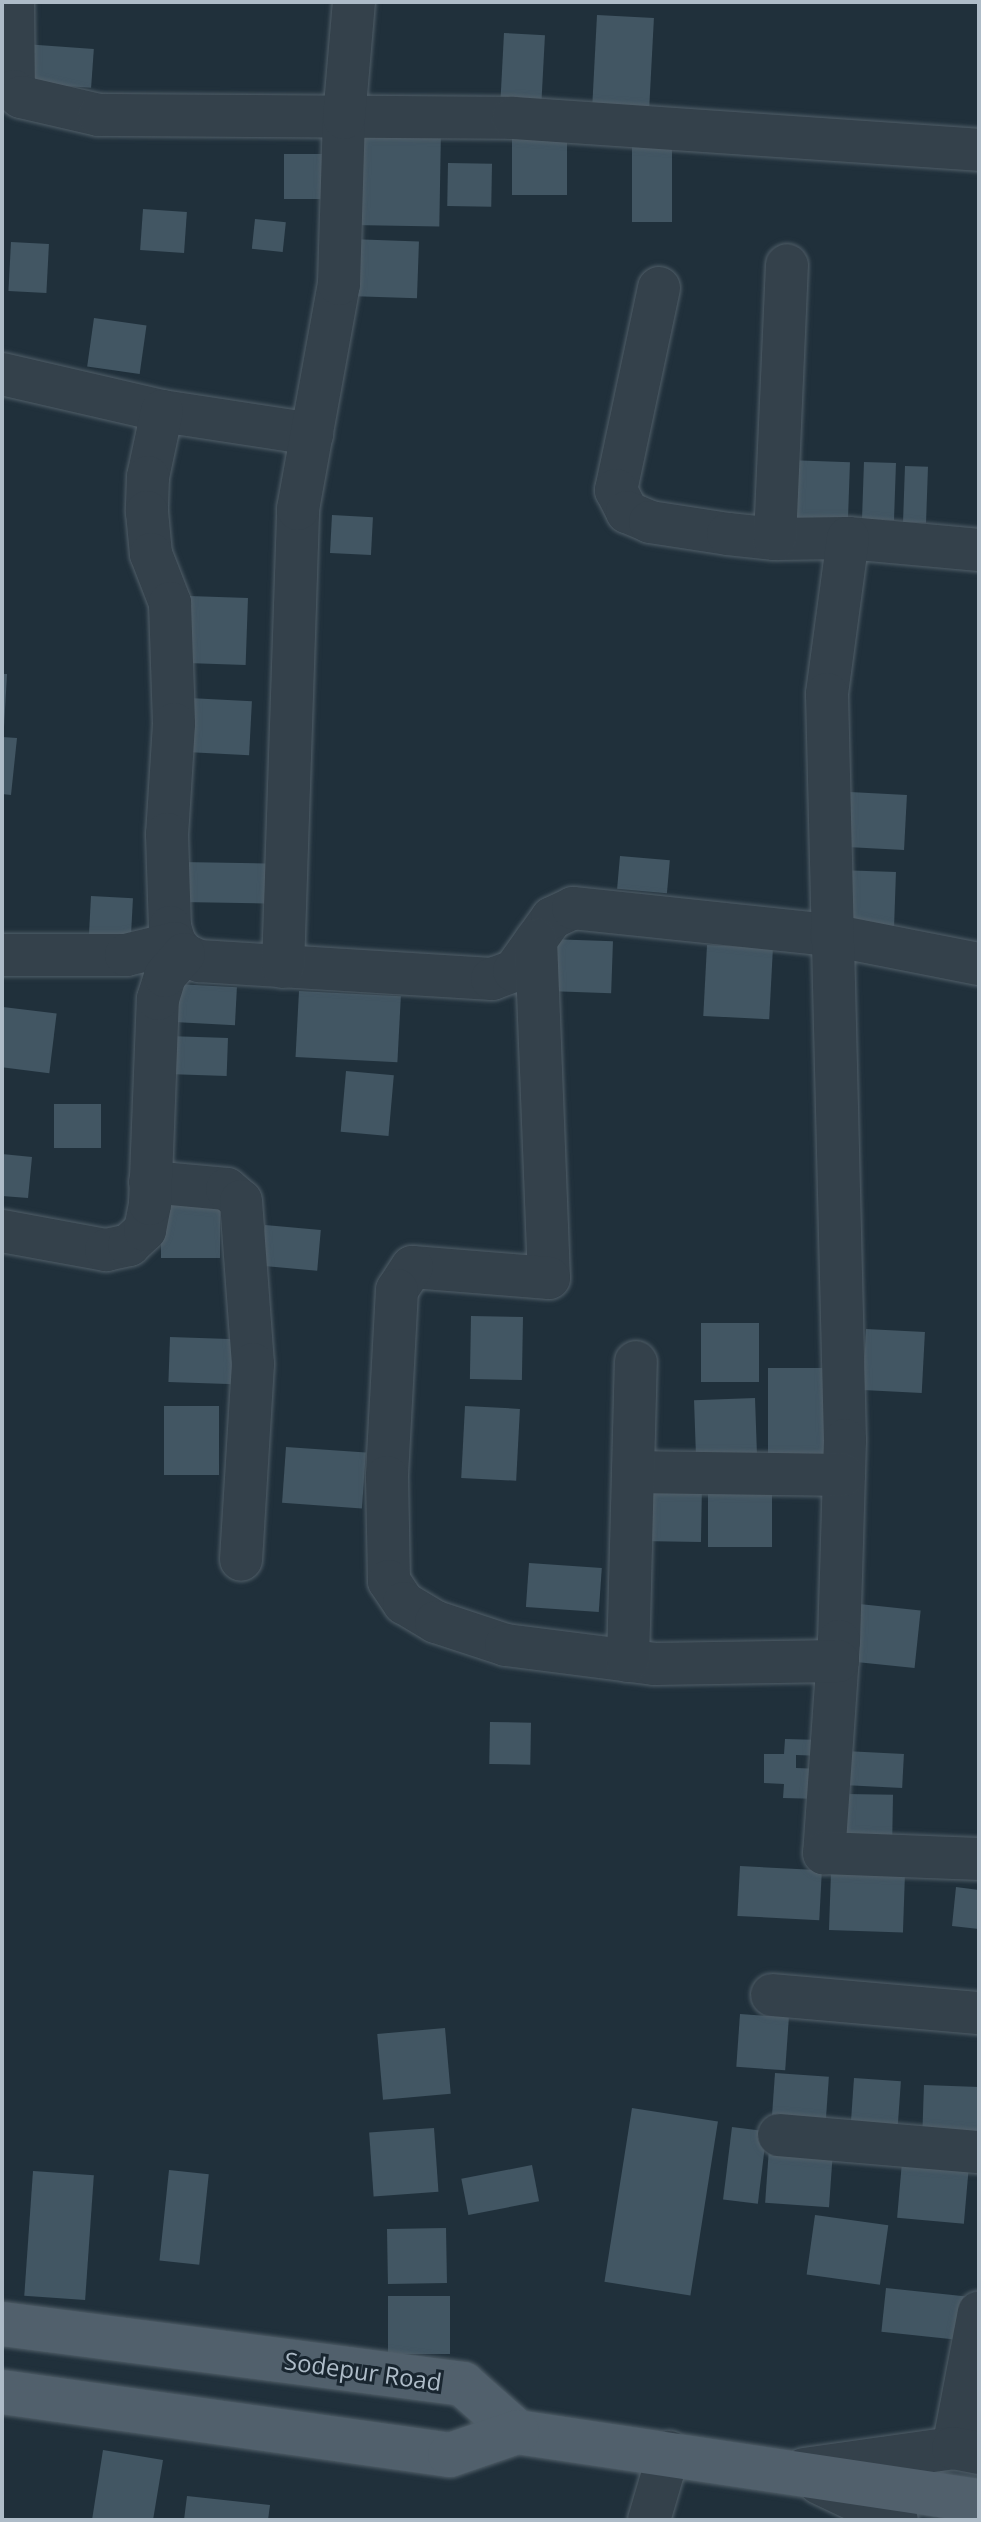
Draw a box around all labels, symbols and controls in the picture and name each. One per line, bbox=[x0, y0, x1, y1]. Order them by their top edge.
street label: Sodepur Road bbox=[283, 2346, 443, 2396]

